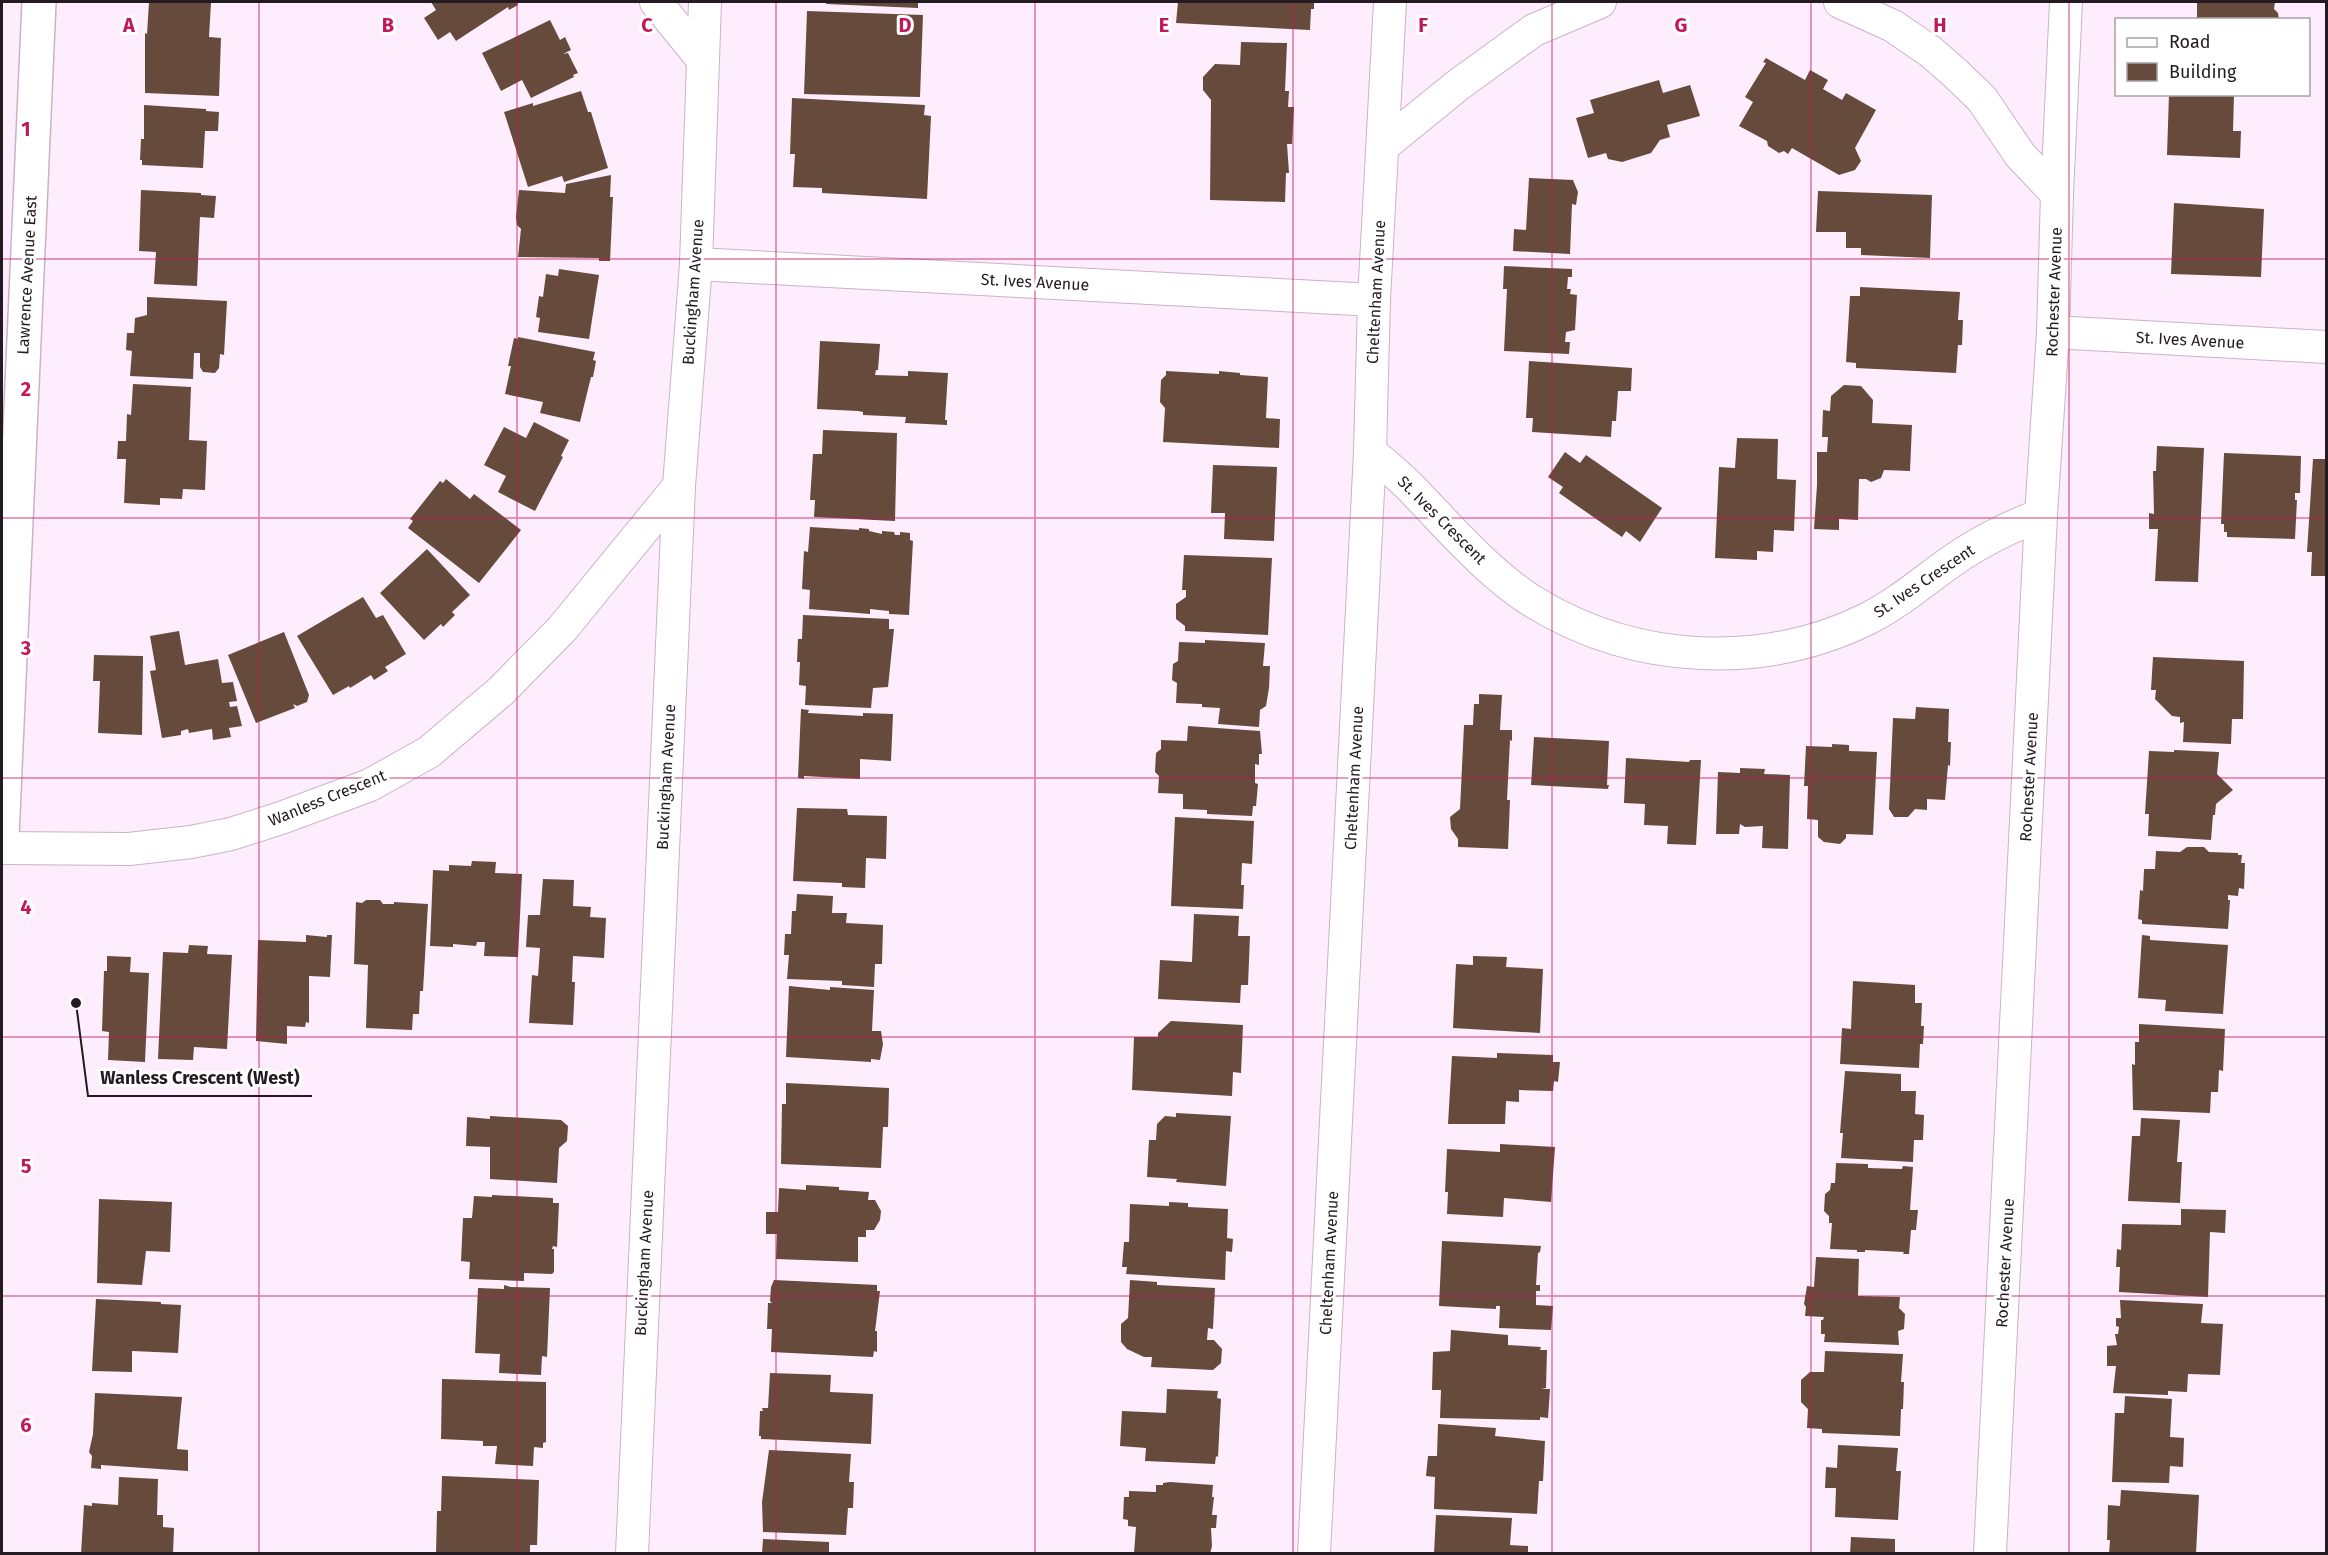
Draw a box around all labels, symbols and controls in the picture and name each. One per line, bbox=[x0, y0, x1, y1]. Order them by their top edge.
text: A bbox=[122, 13, 136, 37]
text: B bbox=[382, 13, 394, 37]
text: C bbox=[641, 13, 653, 37]
text: D bbox=[898, 13, 912, 37]
text: E bbox=[1159, 13, 1169, 37]
text: F bbox=[1418, 13, 1428, 37]
text: G bbox=[1675, 13, 1687, 37]
text: H bbox=[1933, 13, 1947, 37]
legend bbox=[2115, 18, 2310, 96]
text: Road bbox=[2169, 31, 2211, 53]
text: Building bbox=[2169, 61, 2237, 83]
text: 1 bbox=[21, 117, 31, 141]
street label: Lawrence Avenue East bbox=[13, 195, 41, 355]
street label: Buckingham Avenue bbox=[678, 218, 708, 366]
street label: Cheltenham Avenue bbox=[1363, 219, 1389, 365]
street label: Rochester Avenue bbox=[2042, 227, 2066, 357]
street label: St. Ives Avenue bbox=[980, 270, 1090, 294]
street label: St. Ives Avenue bbox=[2135, 328, 2245, 352]
text: 2 bbox=[21, 377, 31, 401]
street label: St. Ives Crescent bbox=[1394, 472, 1490, 568]
street label: St. Ives Crescent bbox=[1870, 540, 1978, 622]
text: 3 bbox=[20, 636, 31, 660]
street label: Buckingham Avenue bbox=[653, 703, 679, 851]
street label: Cheltenham Avenue bbox=[1341, 705, 1367, 851]
street label: Rochester Avenue bbox=[2016, 712, 2042, 842]
street label: Wanless Crescent bbox=[265, 766, 389, 830]
text: 4 bbox=[20, 895, 32, 919]
callout: Wanless Crescent (West) bbox=[88, 1060, 312, 1096]
text: Wanless Crescent (West) bbox=[100, 1067, 300, 1089]
text: 5 bbox=[21, 1154, 32, 1178]
street label: Buckingham Avenue bbox=[631, 1189, 657, 1337]
street label: Cheltenham Avenue bbox=[1316, 1190, 1342, 1336]
street label: Rochester Avenue bbox=[1992, 1198, 2018, 1328]
text: 6 bbox=[20, 1413, 32, 1437]

